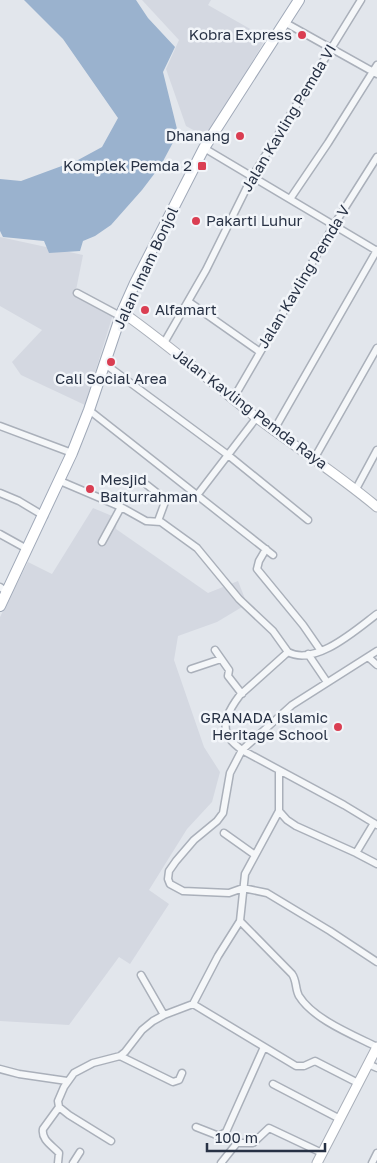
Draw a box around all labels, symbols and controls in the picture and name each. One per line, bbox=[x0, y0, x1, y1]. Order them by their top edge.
place label: Kobra Express bbox=[189, 25, 292, 43]
marker: Kobra Express bbox=[296, 29, 308, 41]
street label: Jalan Kavling Pemda VI bbox=[237, 41, 339, 194]
place label: Dhanang bbox=[166, 126, 230, 144]
marker: Dhanang bbox=[234, 130, 246, 142]
place label: Komplek Pemda 2 bbox=[63, 156, 192, 174]
marker: Komplek Pemda 2 bbox=[196, 160, 208, 172]
street label: Jalan Kavling Pemda V bbox=[253, 202, 353, 351]
street label: Jalan Imam Bonjol bbox=[109, 203, 181, 331]
place label: Pakarti Luhur bbox=[206, 211, 302, 229]
marker: Pakarti Luhur bbox=[190, 215, 202, 227]
place label: Alfamart bbox=[155, 300, 217, 318]
marker: Alfamart bbox=[139, 304, 151, 316]
street label: Jalan Kavling Pemda Raya bbox=[170, 344, 331, 472]
marker: Cali Social Area bbox=[105, 356, 117, 368]
place label: Cali Social Area bbox=[55, 369, 167, 387]
place label: Mesjid Baiturrahman bbox=[100, 470, 198, 505]
marker: Mesjid Baiturrahman bbox=[84, 483, 96, 495]
place label: GRANADA Islamic Heritage School bbox=[200, 708, 328, 743]
marker: GRANADA Islamic Heritage School bbox=[332, 721, 344, 733]
scale bar bbox=[207, 1120, 324, 1152]
text: 100 m bbox=[215, 1128, 258, 1146]

